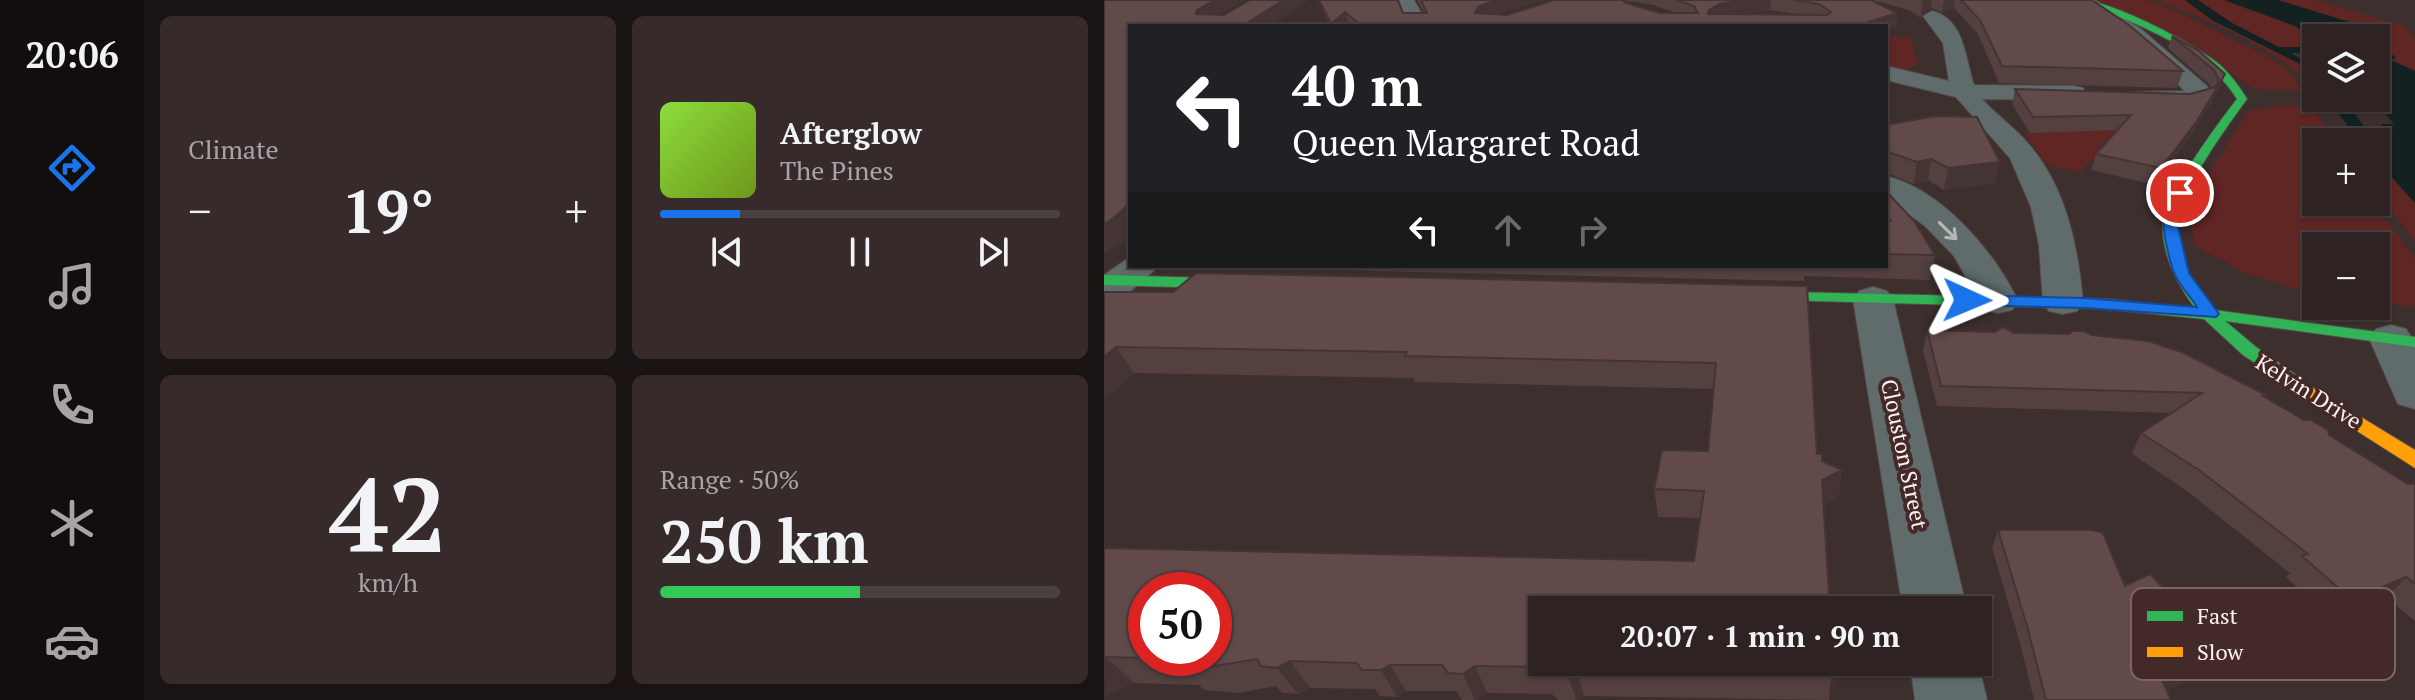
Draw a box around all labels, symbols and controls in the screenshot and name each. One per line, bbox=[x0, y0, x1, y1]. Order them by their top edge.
map controls bbox=[2302, 24, 2390, 320]
button: layers bbox=[2302, 24, 2390, 112]
text: 20:06 bbox=[25, 31, 119, 78]
text: 40 m bbox=[1292, 48, 1422, 122]
icon: left bbox=[1160, 56, 1264, 160]
text: Afterglow bbox=[780, 113, 922, 153]
text: Queen Margaret Road bbox=[1292, 119, 1640, 166]
button: + bbox=[2302, 128, 2390, 216]
text: Climate bbox=[188, 132, 279, 166]
icon: directions bbox=[44, 140, 100, 196]
text: The Pines bbox=[780, 153, 894, 187]
pin bbox=[2146, 159, 2214, 227]
text: 19° bbox=[342, 171, 434, 250]
icon: arrive bbox=[2158, 171, 2202, 215]
text: − bbox=[188, 181, 211, 240]
text: + bbox=[565, 181, 588, 240]
icon: left bbox=[1402, 208, 1446, 252]
icon: ahead bbox=[1486, 208, 1530, 252]
icon: right bbox=[1570, 208, 1614, 252]
one-way arrow bbox=[1939, 221, 1958, 241]
icon: previous bbox=[705, 230, 749, 274]
icon: pause bbox=[838, 230, 882, 274]
icon: next bbox=[971, 230, 1015, 274]
button: − bbox=[2302, 232, 2390, 320]
icon: music bbox=[44, 258, 100, 314]
position arrow bbox=[1925, 258, 2009, 342]
street label: Kelvin Drive bbox=[2251, 347, 2367, 435]
street label: Clouston Street bbox=[1875, 376, 1935, 532]
icon: phone bbox=[44, 377, 100, 433]
text: 42 bbox=[329, 444, 447, 582]
text: Range · 50% bbox=[660, 462, 799, 496]
icon: climate bbox=[44, 495, 100, 551]
text: 250 km bbox=[660, 501, 868, 580]
text: km/h bbox=[358, 565, 418, 599]
speed limit sign: 50 bbox=[1128, 572, 1232, 676]
legend bbox=[2131, 588, 2395, 680]
text: Fast bbox=[2197, 601, 2238, 630]
icon: car bbox=[44, 613, 100, 669]
text: 20:07 · 1 min · 90 m bbox=[1620, 616, 1900, 656]
text: Slow bbox=[2197, 637, 2244, 666]

